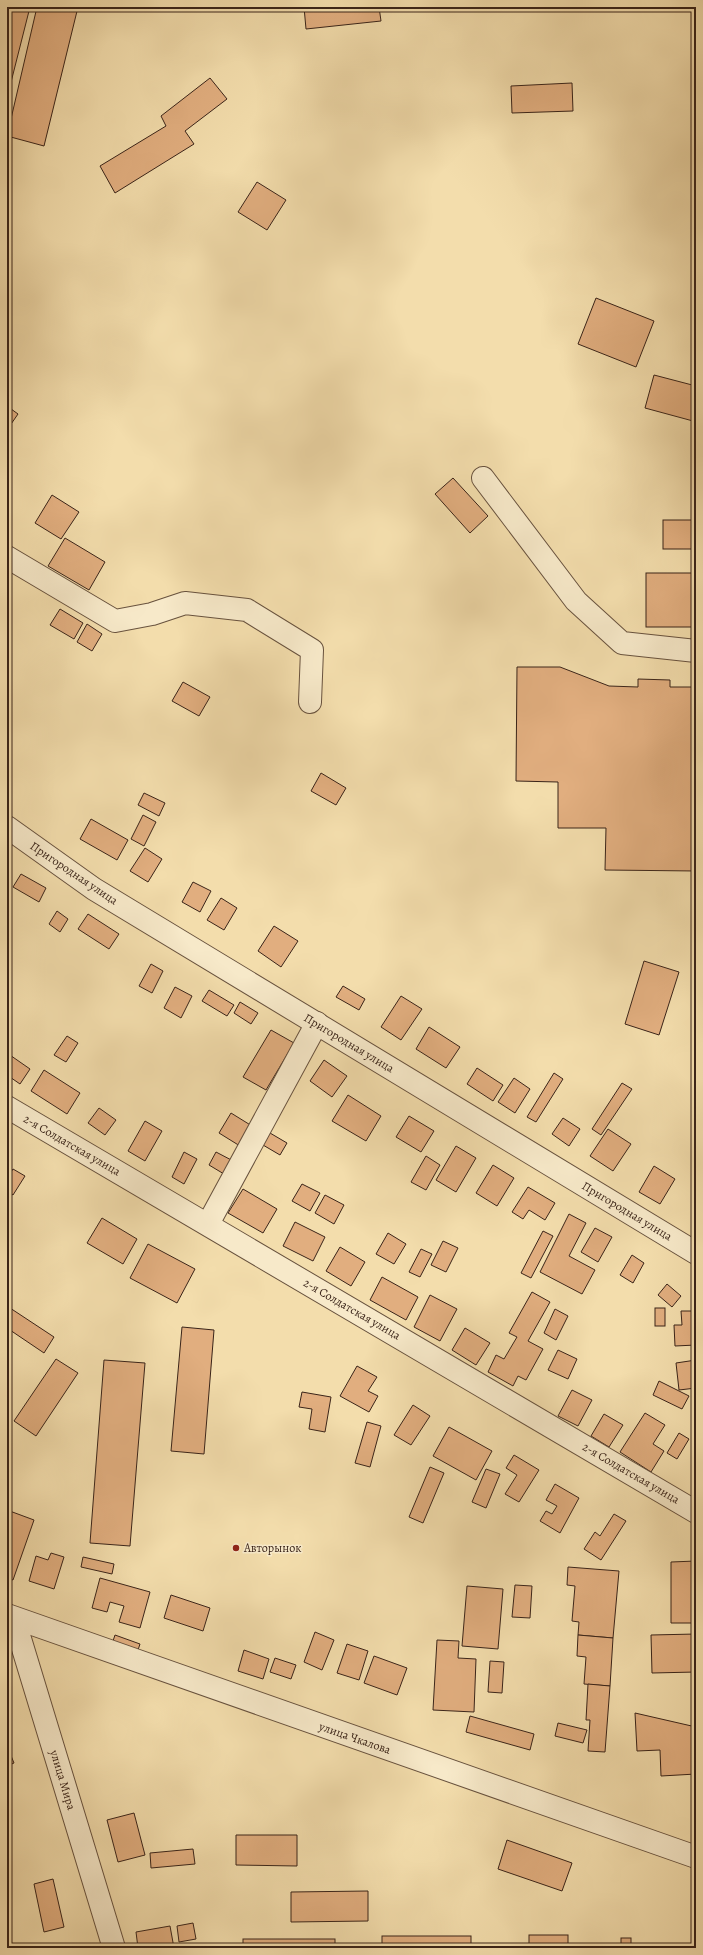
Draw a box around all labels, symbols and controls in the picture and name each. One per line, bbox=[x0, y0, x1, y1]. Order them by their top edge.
street label: Пригородная улица bbox=[27, 838, 121, 909]
street label: Пригородная улица bbox=[301, 1010, 397, 1077]
street label: 2-я Солдатская улица bbox=[20, 1111, 124, 1180]
street label: Пригородная улица bbox=[579, 1178, 675, 1245]
street label: 2-я Солдатская улица bbox=[300, 1275, 404, 1344]
street label: 2-я Солдатская улица bbox=[579, 1439, 683, 1508]
place label: Авторынок bbox=[243, 1540, 301, 1556]
marker: Авторынок bbox=[231, 1543, 241, 1553]
street label: улица Чкалова bbox=[316, 1718, 393, 1758]
street label: улица Мира bbox=[46, 1747, 80, 1812]

